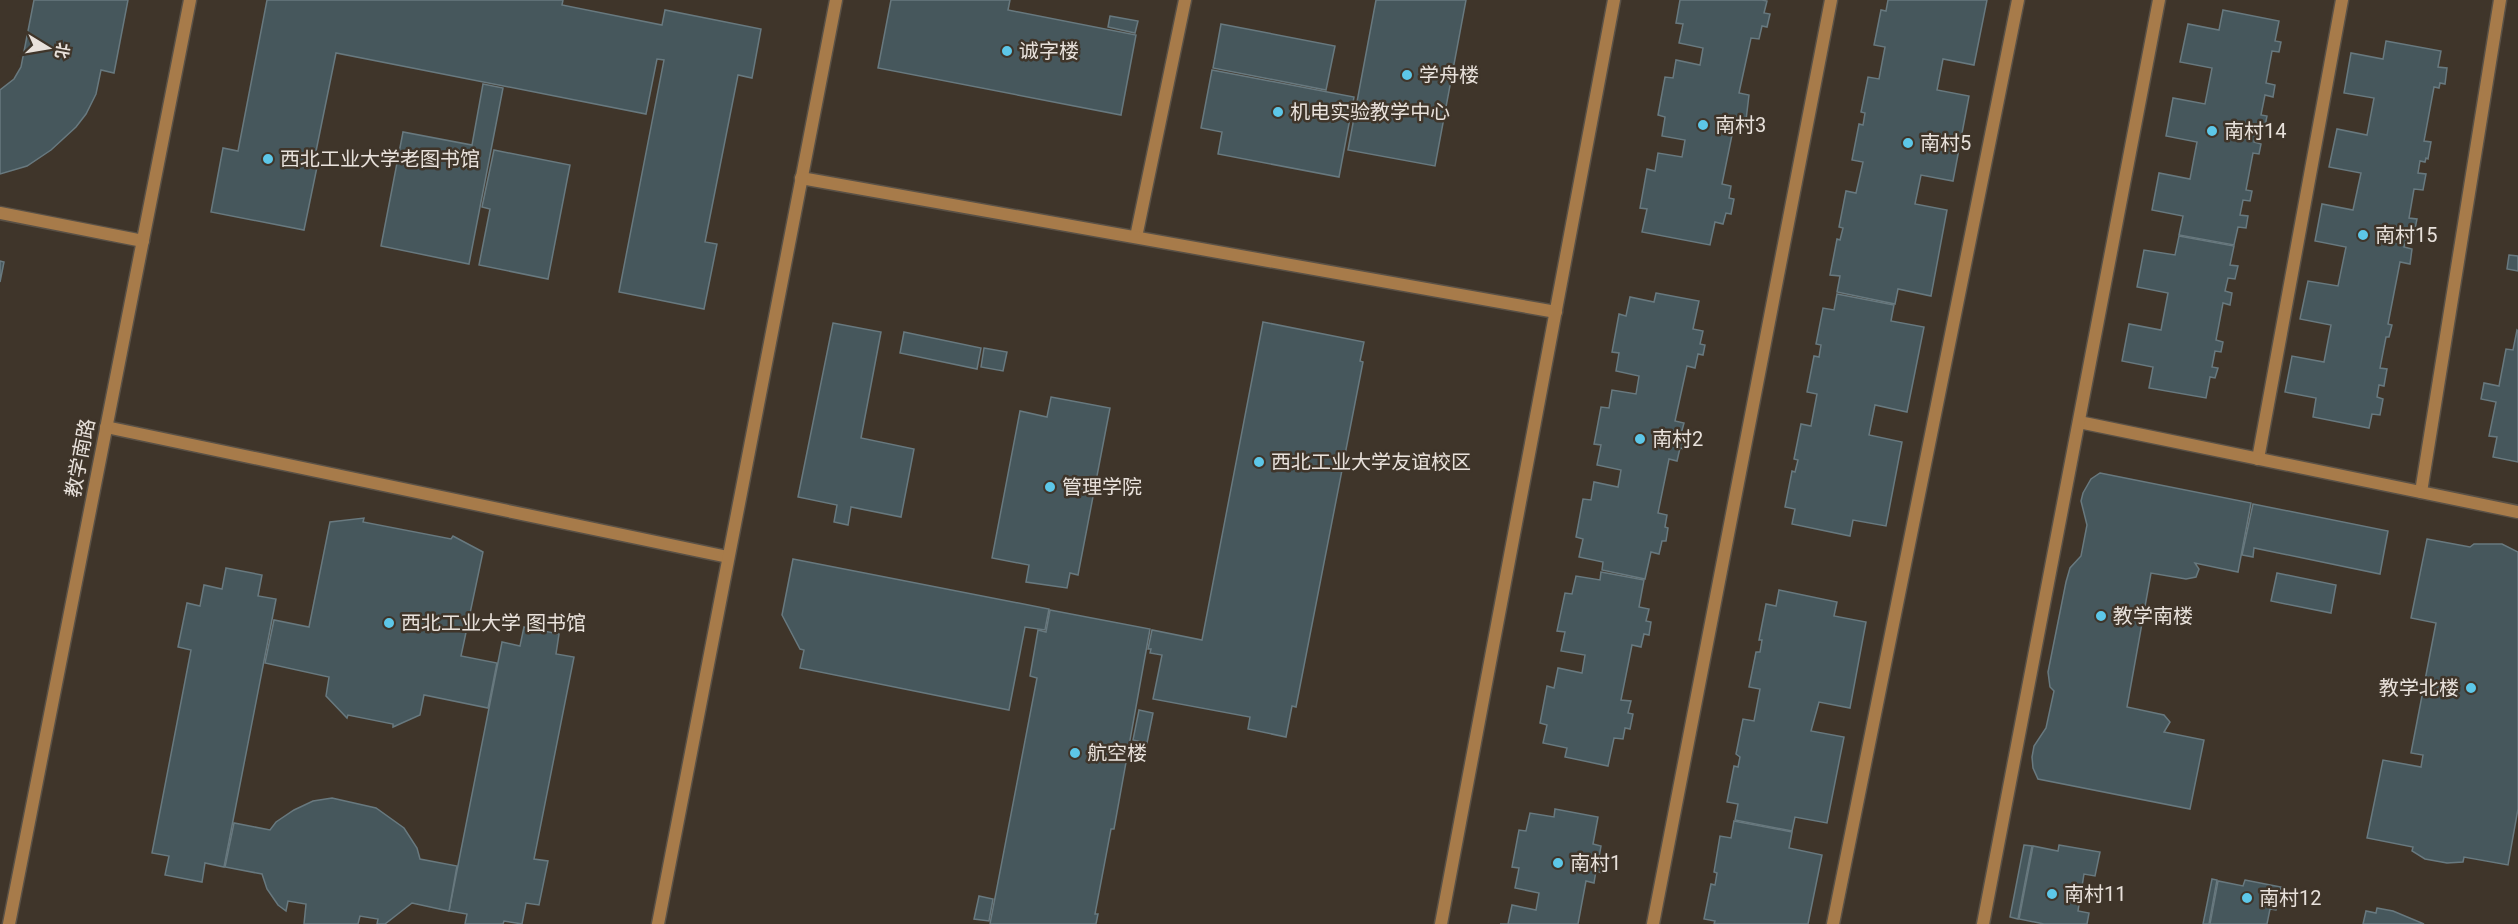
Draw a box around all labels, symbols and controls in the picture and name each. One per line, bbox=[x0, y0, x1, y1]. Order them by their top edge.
north arrow bbox=[18, 18, 78, 78]
place label: 诚字楼 bbox=[1019, 39, 1079, 63]
text: 北 bbox=[51, 41, 73, 60]
marker: 诚字楼 bbox=[1000, 44, 1014, 58]
place label: 学舟楼 bbox=[1419, 63, 1479, 87]
marker: 学舟楼 bbox=[1400, 68, 1414, 82]
place label: 机电实验教学中心 bbox=[1290, 100, 1450, 124]
marker: 机电实验教学中心 bbox=[1271, 105, 1285, 119]
place label: 南村3 bbox=[1715, 113, 1766, 137]
marker: 南村3 bbox=[1696, 118, 1710, 132]
place label: 南村14 bbox=[2224, 119, 2286, 143]
marker: 南村14 bbox=[2205, 124, 2219, 138]
place label: 南村5 bbox=[1920, 131, 1971, 155]
marker: 南村5 bbox=[1901, 136, 1915, 150]
place label: 西北工业大学老图书馆 bbox=[280, 147, 480, 171]
marker: 西北工业大学老图书馆 bbox=[261, 152, 275, 166]
place label: 南村15 bbox=[2375, 223, 2437, 247]
marker: 南村15 bbox=[2356, 228, 2370, 242]
street label: 教学南路 bbox=[61, 416, 99, 500]
place label: 南村2 bbox=[1652, 427, 1703, 451]
marker: 南村2 bbox=[1633, 432, 1647, 446]
place label: 西北工业大学友谊校区 bbox=[1271, 450, 1471, 474]
marker: 西北工业大学友谊校区 bbox=[1252, 455, 1266, 469]
place label: 管理学院 bbox=[1062, 475, 1142, 499]
marker: 管理学院 bbox=[1043, 480, 1057, 494]
place label: 教学南楼 bbox=[2113, 604, 2193, 628]
marker: 教学南楼 bbox=[2094, 609, 2108, 623]
place label: 西北工业大学 图书馆 bbox=[401, 611, 586, 635]
marker: 西北工业大学 图书馆 bbox=[382, 616, 396, 630]
place label: 教学北楼 bbox=[2379, 676, 2459, 700]
marker: 教学北楼 bbox=[2464, 681, 2478, 695]
place label: 航空楼 bbox=[1087, 741, 1147, 765]
marker: 航空楼 bbox=[1068, 746, 1082, 760]
place label: 南村1 bbox=[1570, 851, 1621, 875]
marker: 南村1 bbox=[1551, 856, 1565, 870]
place label: 南村11 bbox=[2064, 882, 2126, 906]
place label: 南村12 bbox=[2259, 886, 2321, 910]
marker: 南村11 bbox=[2045, 887, 2059, 901]
marker: 南村12 bbox=[2240, 891, 2254, 905]

